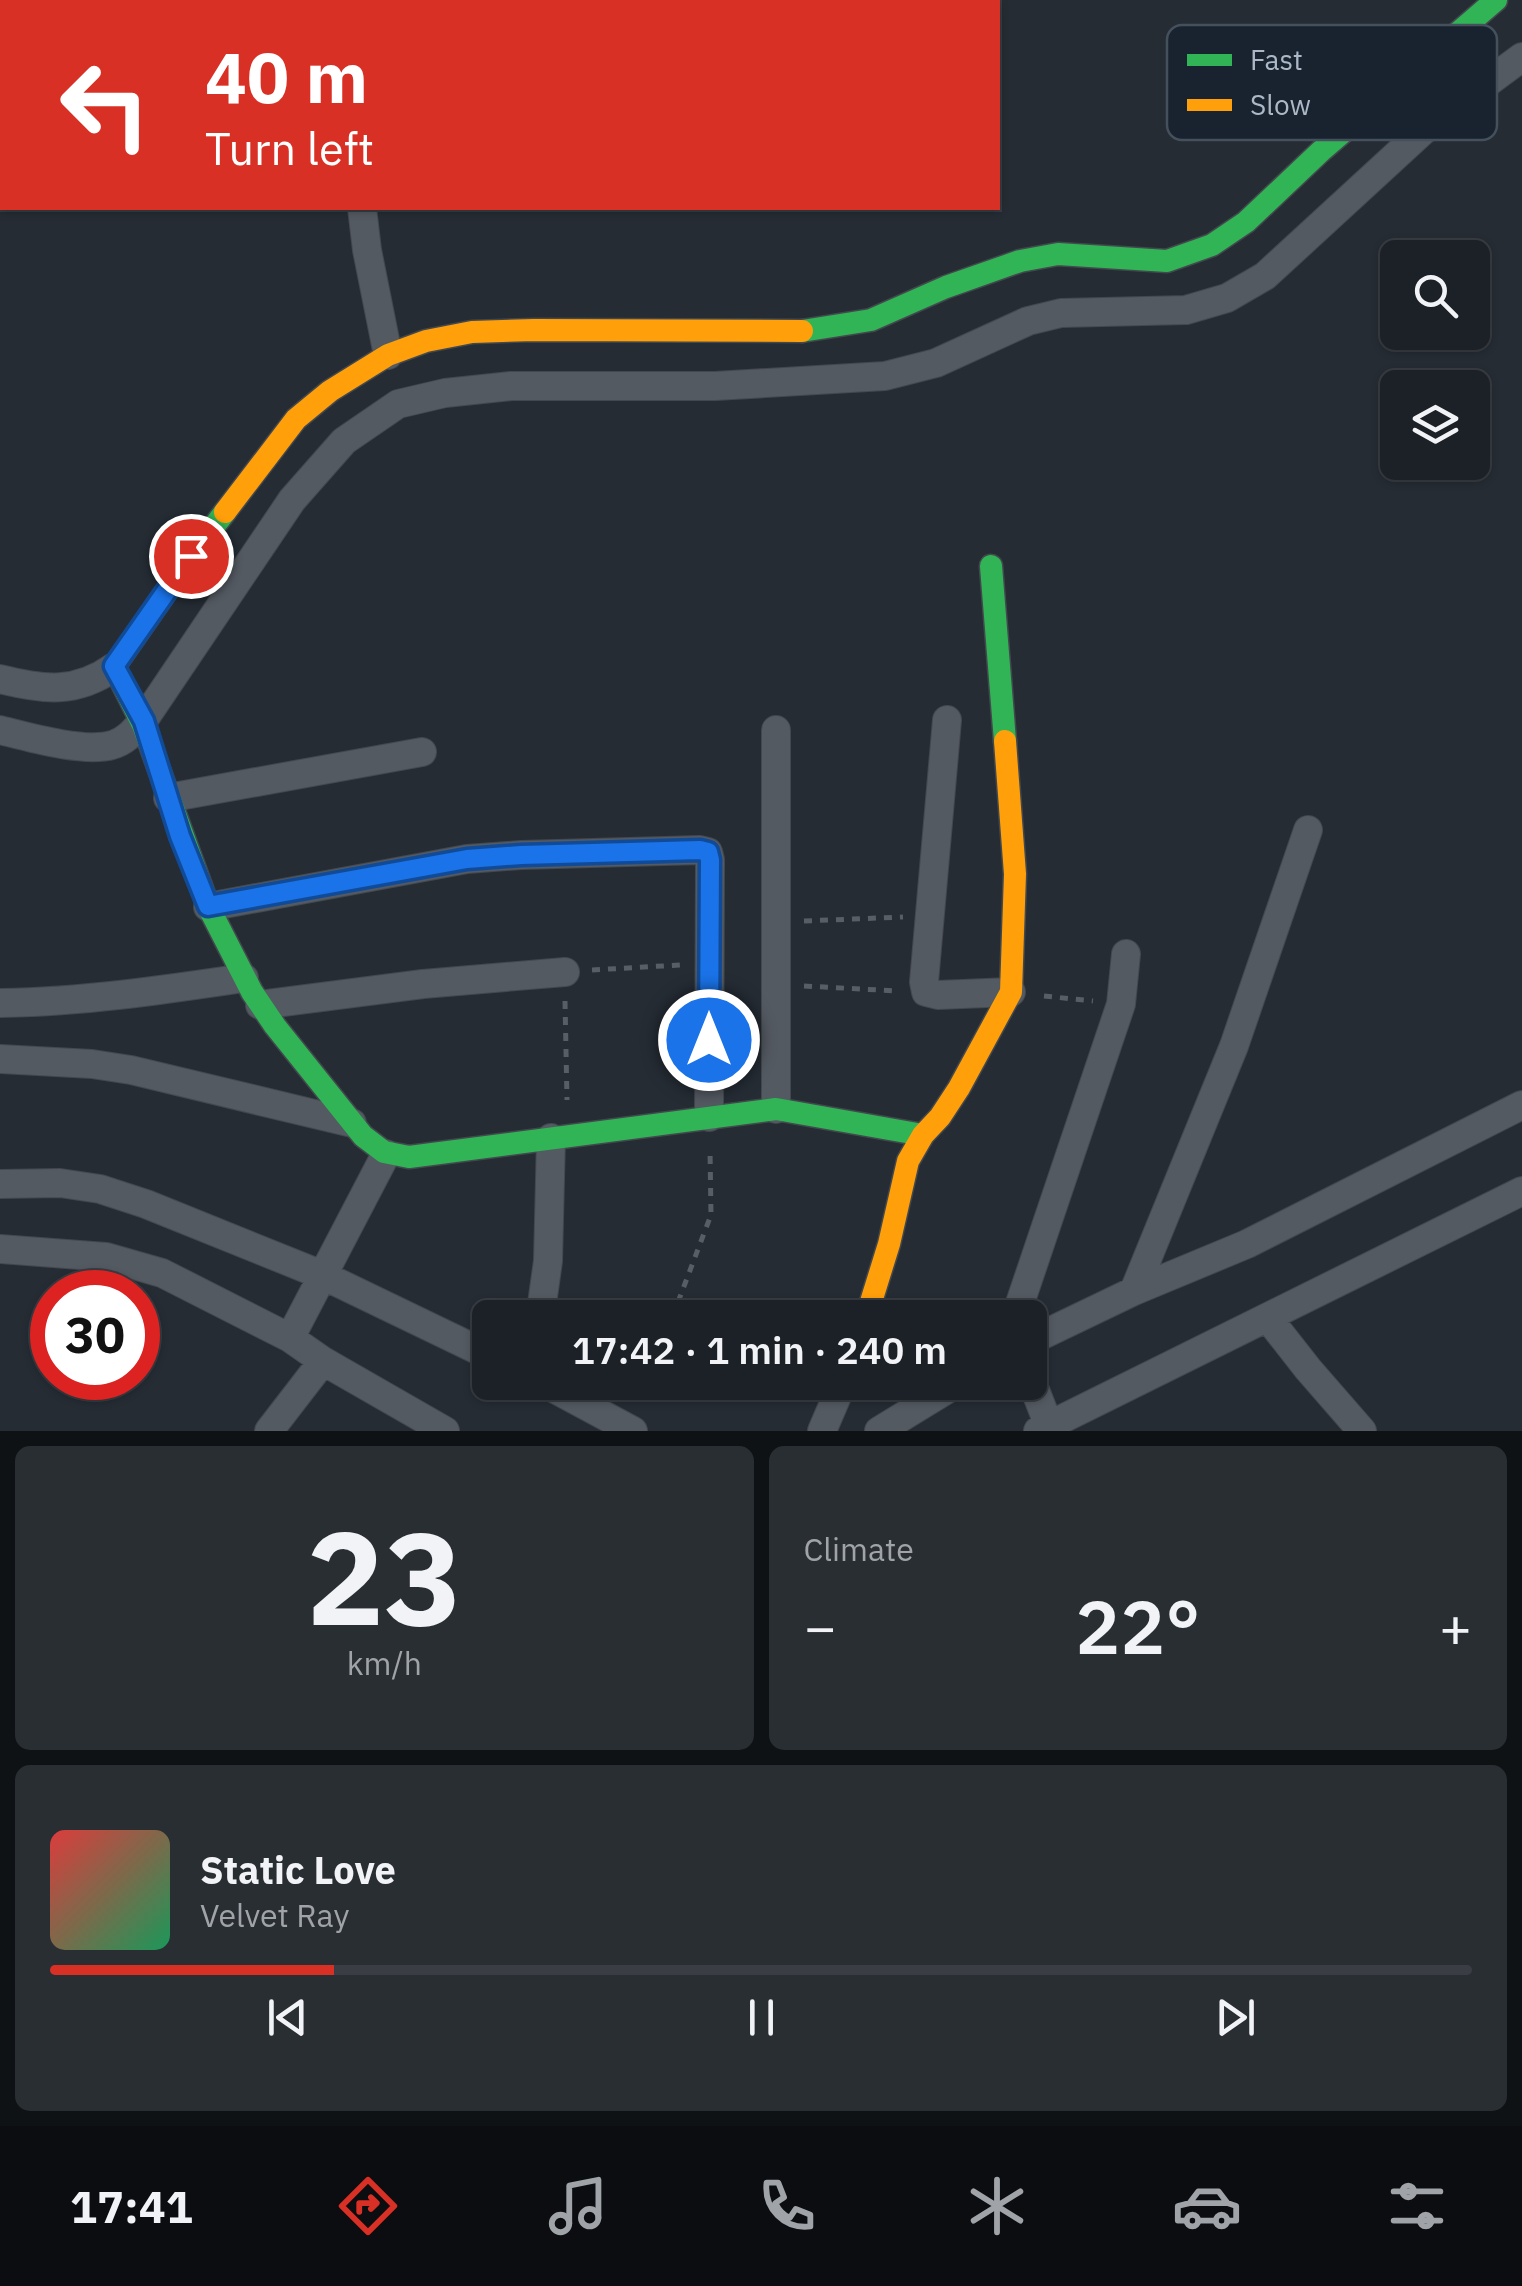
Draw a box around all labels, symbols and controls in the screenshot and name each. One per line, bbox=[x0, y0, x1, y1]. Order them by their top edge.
legend bbox=[1167, 25, 1497, 140]
text: 40 m bbox=[205, 31, 368, 122]
icon: left bbox=[40, 40, 170, 170]
text: Fast bbox=[1250, 41, 1303, 78]
text: Slow bbox=[1250, 86, 1311, 123]
text: Turn left bbox=[205, 119, 374, 177]
map controls bbox=[1380, 240, 1490, 480]
button: search bbox=[1380, 240, 1490, 350]
button: layers bbox=[1380, 370, 1490, 480]
pin bbox=[149, 514, 234, 599]
icon: arrive bbox=[164, 529, 219, 584]
position arrow bbox=[657, 988, 761, 1092]
speed limit sign: 30 bbox=[30, 1270, 160, 1400]
text: 17:42 · 1 min · 240 m bbox=[572, 1325, 947, 1374]
text: 23 bbox=[306, 1492, 462, 1661]
text: Climate bbox=[804, 1528, 914, 1570]
text: 22° bbox=[1075, 1577, 1200, 1675]
text: − bbox=[804, 1591, 837, 1662]
text: + bbox=[1439, 1591, 1472, 1662]
text: km/h bbox=[347, 1642, 422, 1684]
text: Static Love bbox=[200, 1845, 396, 1894]
text: Velvet Ray bbox=[200, 1894, 349, 1936]
icon: previous bbox=[260, 1990, 315, 2045]
icon: pause bbox=[734, 1990, 789, 2045]
icon: next bbox=[1208, 1990, 1263, 2045]
icon: directions bbox=[333, 2171, 403, 2241]
icon: music bbox=[543, 2171, 613, 2241]
icon: phone bbox=[752, 2171, 822, 2241]
icon: climate bbox=[962, 2171, 1032, 2241]
icon: car bbox=[1172, 2171, 1242, 2241]
icon: filters bbox=[1382, 2171, 1452, 2241]
text: 17:41 bbox=[70, 2177, 193, 2235]

